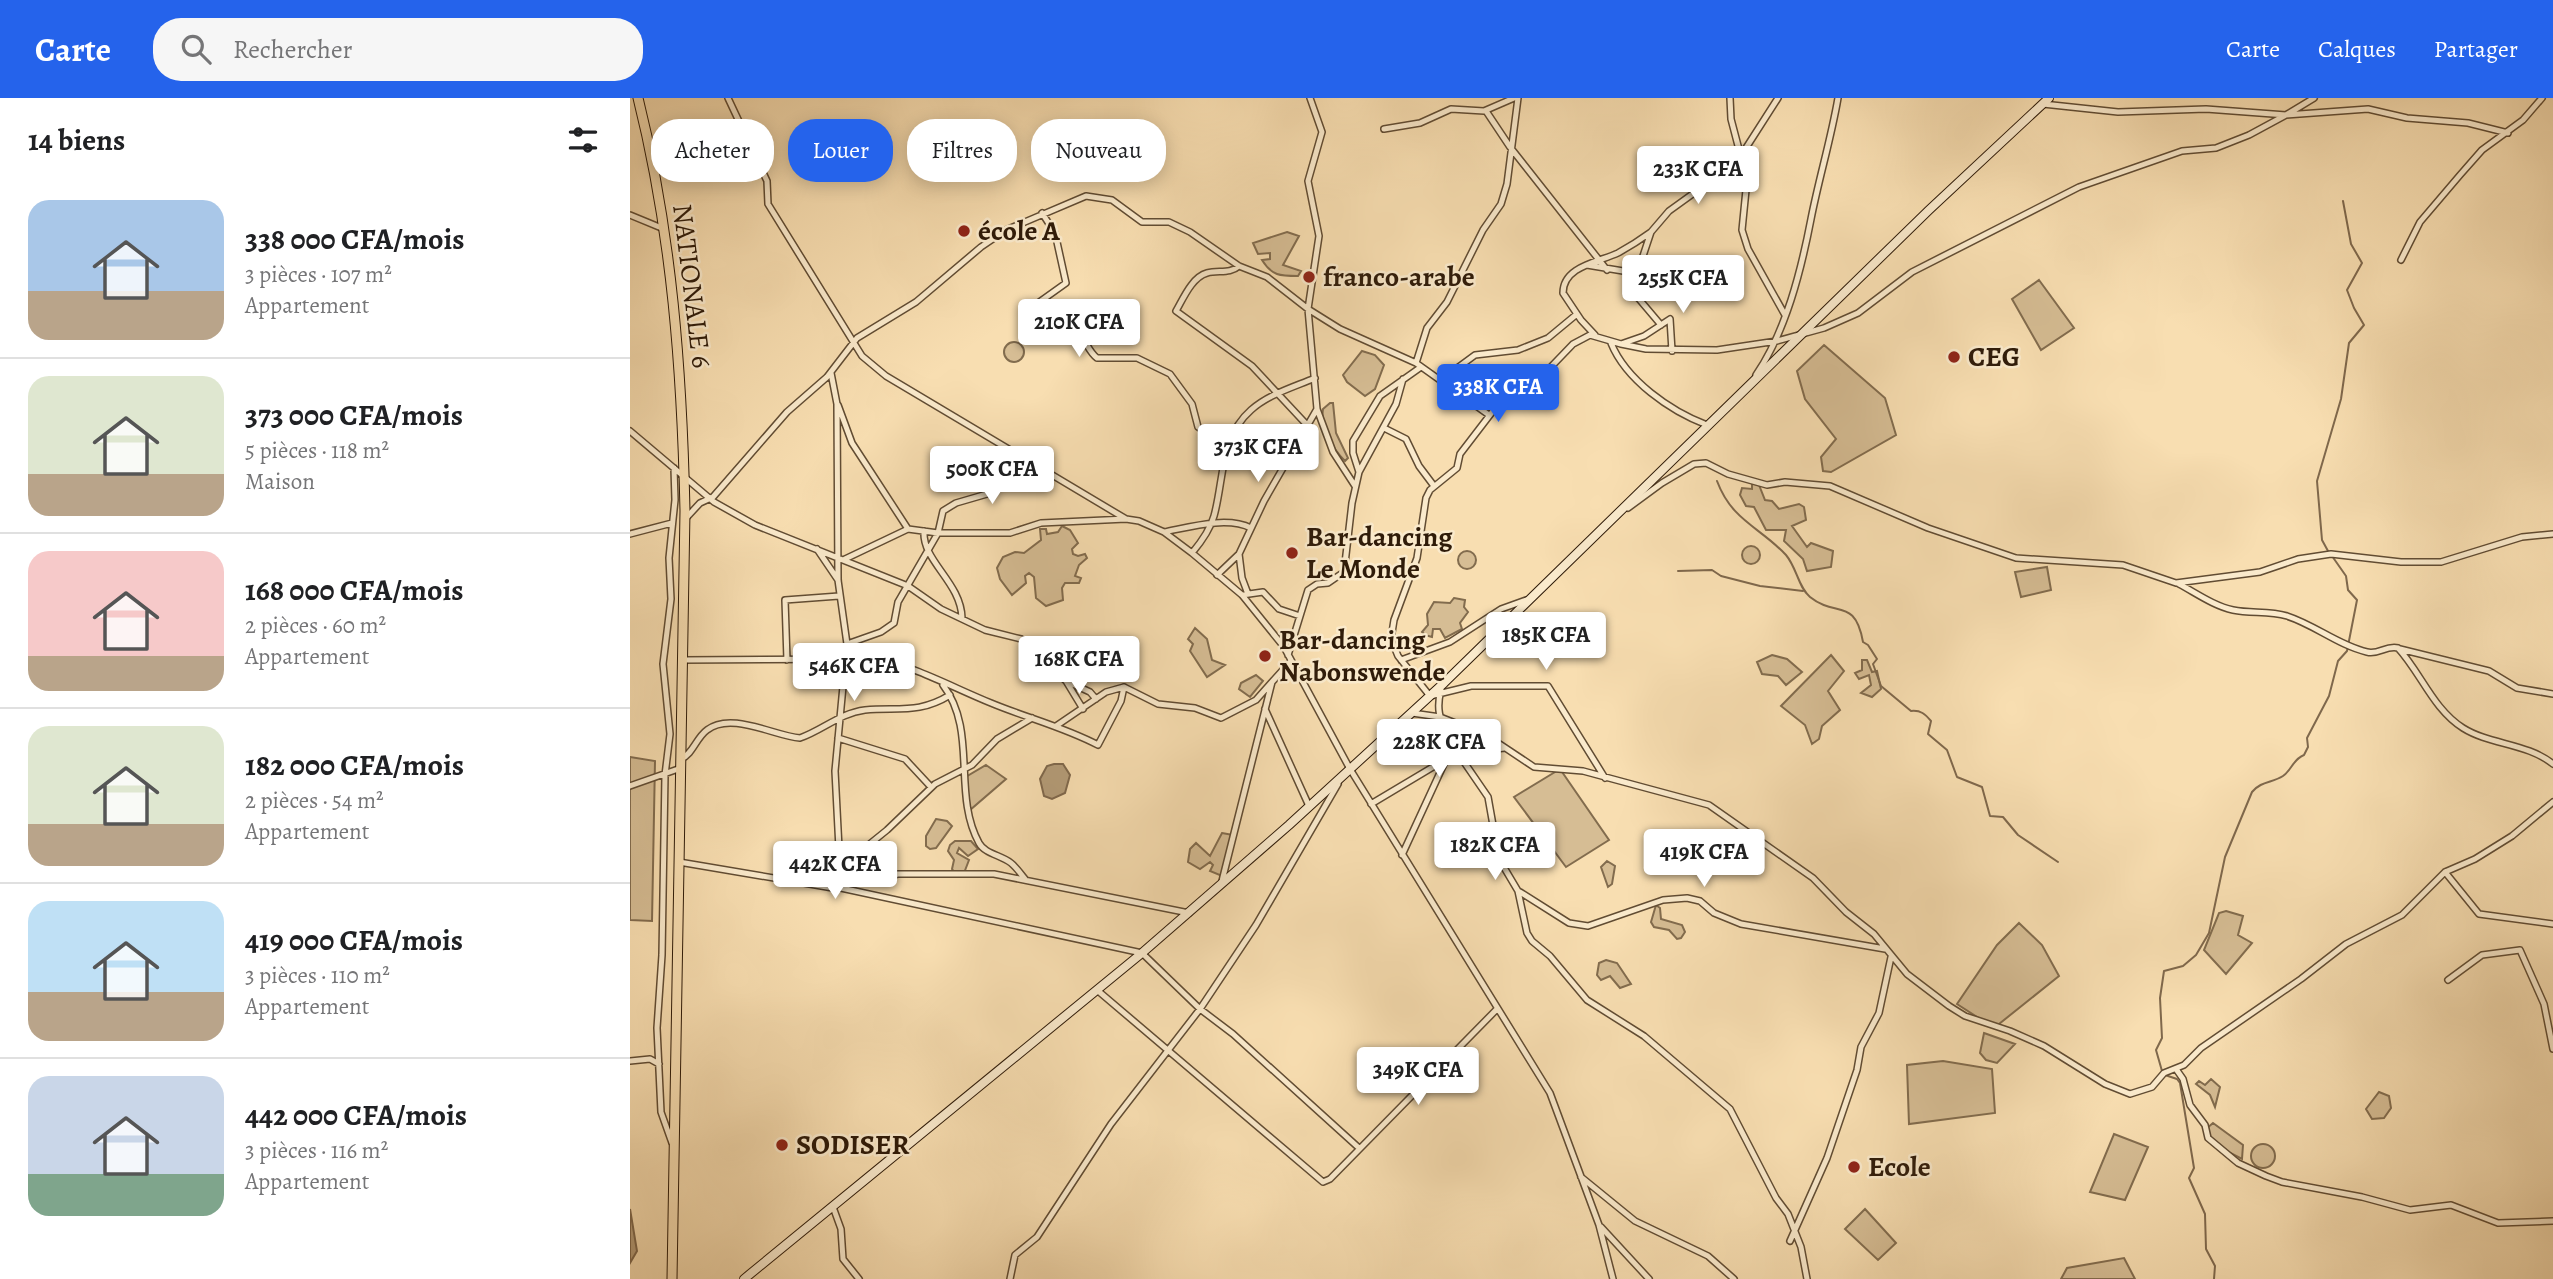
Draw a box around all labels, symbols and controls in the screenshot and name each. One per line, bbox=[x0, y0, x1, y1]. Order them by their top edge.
search box bbox=[153, 18, 643, 81]
text: Carte bbox=[35, 27, 111, 72]
icon: search bbox=[177, 30, 215, 68]
text: Rechercher bbox=[233, 32, 353, 67]
text: Carte bbox=[2226, 33, 2280, 65]
text: Calques bbox=[2318, 33, 2396, 65]
text: Partager bbox=[2434, 33, 2518, 65]
chip: Acheter bbox=[651, 119, 774, 182]
chip: Louer bbox=[788, 119, 893, 182]
chip: Filtres bbox=[907, 119, 1017, 182]
chip: Nouveau bbox=[1031, 119, 1166, 182]
text: 14 biens bbox=[28, 120, 125, 160]
icon: filters bbox=[564, 121, 602, 159]
pin: 233K CFA bbox=[1626, 146, 1770, 206]
text: 233K CFA bbox=[1653, 153, 1743, 184]
street label: NATIONALE 6 bbox=[663, 202, 721, 370]
place label: école A bbox=[978, 212, 1060, 250]
text: 338 000 CFA/mois bbox=[245, 219, 464, 259]
marker: école A bbox=[956, 223, 972, 239]
icon: home bbox=[84, 228, 168, 312]
pin: 255K CFA bbox=[1611, 256, 1755, 315]
place label: franco-arabe bbox=[1323, 258, 1475, 296]
text: 3 pièces · 107 m² bbox=[245, 259, 392, 290]
text: 255K CFA bbox=[1638, 262, 1728, 293]
marker: franco-arabe bbox=[1301, 269, 1317, 285]
text: Appartement bbox=[245, 290, 369, 321]
pin: 210K CFA bbox=[1007, 300, 1151, 359]
text: 210K CFA bbox=[1034, 306, 1124, 337]
place label: CEG bbox=[1968, 338, 2020, 376]
marker: CEG bbox=[1946, 349, 1962, 365]
pin: 338K CFA bbox=[1426, 364, 1570, 424]
text: 338K CFA bbox=[1453, 371, 1543, 402]
text: 373 000 CFA/mois bbox=[245, 395, 463, 435]
icon: home bbox=[84, 404, 168, 488]
pin: 373K CFA bbox=[1186, 424, 1330, 484]
text: 373K CFA bbox=[1214, 431, 1302, 462]
text: 5 pièces · 118 m² bbox=[245, 435, 389, 466]
pin: 500K CFA bbox=[920, 446, 1064, 506]
text: 500K CFA bbox=[946, 453, 1038, 484]
text: Maison bbox=[245, 466, 315, 497]
place label: Bar-dancing Le Monde bbox=[1306, 518, 1453, 588]
marker: Bar-dancing Le Monde bbox=[1284, 545, 1300, 561]
text: 168 000 CFA/mois bbox=[245, 570, 463, 610]
icon: home bbox=[84, 579, 168, 663]
text: 2 pièces · 60 m² bbox=[245, 610, 386, 641]
pin: 185K CFA bbox=[1474, 612, 1618, 672]
text: 185K CFA bbox=[1502, 619, 1590, 650]
place label: Bar-dancing Nabonswende bbox=[1279, 621, 1445, 691]
pin: 168K CFA bbox=[1007, 636, 1151, 696]
text: Appartement bbox=[245, 641, 369, 672]
text: 168K CFA bbox=[1034, 643, 1124, 674]
pin: 546K CFA bbox=[782, 644, 926, 703]
marker: Bar-dancing Nabonswende bbox=[1257, 648, 1273, 664]
text: 546K CFA bbox=[809, 650, 899, 681]
pin: 228K CFA bbox=[1367, 720, 1511, 779]
text: 228K CFA bbox=[1393, 726, 1485, 757]
text: 182 000 CFA/mois bbox=[245, 745, 464, 785]
icon: home bbox=[84, 754, 168, 838]
text: 2 pièces · 54 m² bbox=[245, 785, 384, 816]
text: Appartement bbox=[245, 816, 369, 847]
pin: 182K CFA bbox=[1423, 822, 1567, 882]
text: 182K CFA bbox=[1450, 829, 1540, 860]
pin: 419K CFA bbox=[1632, 830, 1776, 889]
text: 419K CFA bbox=[1660, 836, 1748, 867]
pin: 442K CFA bbox=[763, 842, 907, 901]
text: 442K CFA bbox=[789, 848, 881, 879]
text: 419 000 CFA/mois bbox=[245, 920, 463, 960]
icon: home bbox=[84, 929, 168, 1013]
text: 3 pièces · 110 m² bbox=[245, 960, 390, 991]
text: Appartement bbox=[245, 991, 369, 1022]
pin: 349K CFA bbox=[1346, 1048, 1490, 1107]
text: 349K CFA bbox=[1373, 1054, 1463, 1085]
text: 442 000 CFA/mois bbox=[245, 1095, 467, 1135]
icon: home bbox=[84, 1104, 168, 1188]
place label: SODISER bbox=[796, 1126, 909, 1164]
text: 3 pièces · 116 m² bbox=[245, 1135, 388, 1166]
marker: SODISER bbox=[774, 1137, 790, 1153]
place label: Ecole bbox=[1868, 1148, 1931, 1186]
marker: Ecole bbox=[1846, 1159, 1862, 1175]
text: Appartement bbox=[245, 1166, 369, 1197]

